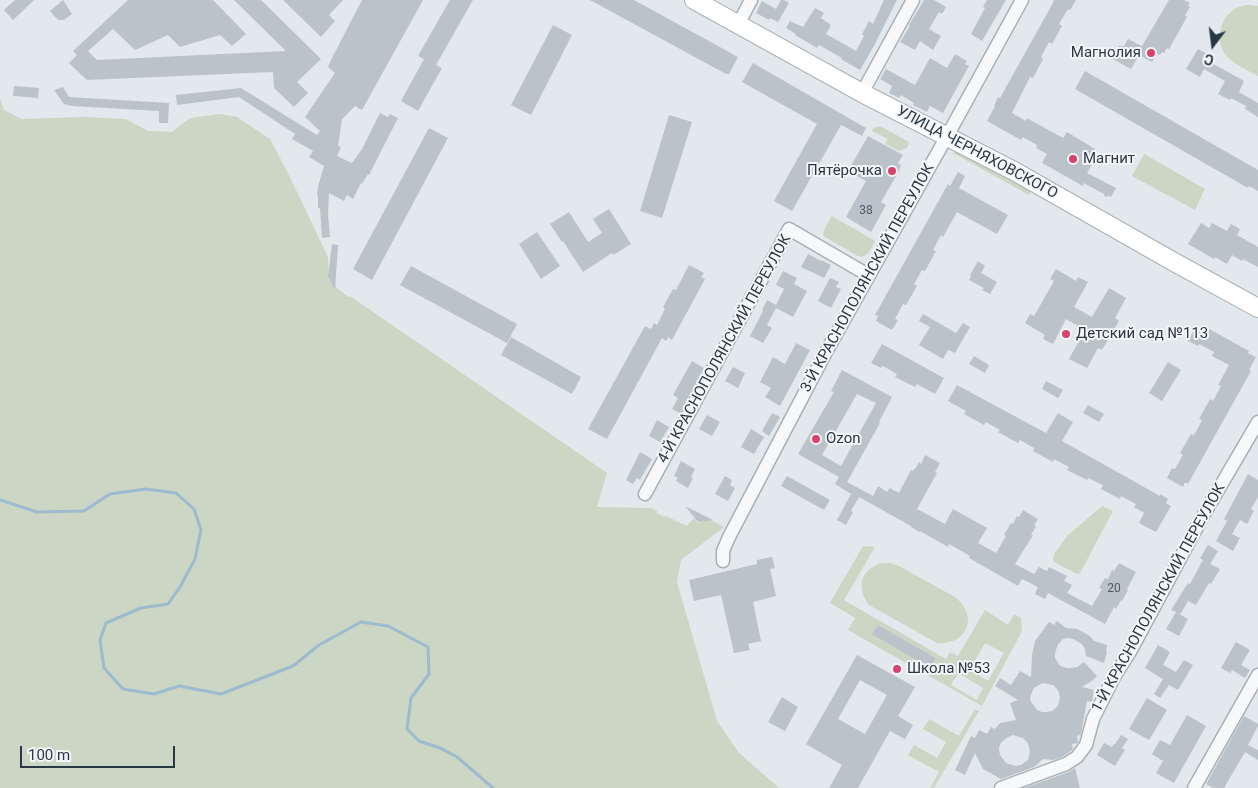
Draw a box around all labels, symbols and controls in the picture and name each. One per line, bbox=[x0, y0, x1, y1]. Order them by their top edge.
north arrow bbox=[1188, 20, 1238, 70]
place label: Магнолия bbox=[1071, 44, 1141, 62]
marker: Магнолия bbox=[1145, 47, 1157, 59]
text: С bbox=[1203, 51, 1216, 68]
street label: УЛИЦА ЧЕРНЯХОВСКОГО bbox=[893, 103, 1061, 203]
place label: Магнит bbox=[1083, 150, 1135, 168]
marker: Магнит bbox=[1067, 153, 1079, 165]
street label: 3-Й КРАСНОПОЛЯНСКИЙ ПЕРЕУЛОК bbox=[797, 161, 939, 395]
place label: Пятёрочка bbox=[807, 162, 882, 180]
marker: Пятёрочка bbox=[886, 165, 898, 177]
house number: 38 bbox=[859, 204, 873, 218]
street label: 4-Й КРАСНОПОЛЯНСКИЙ ПЕРЕУЛОК bbox=[654, 232, 796, 466]
place label: Детский сад №113 bbox=[1076, 325, 1208, 343]
marker: Детский сад №113 bbox=[1060, 328, 1072, 340]
place label: Ozon bbox=[826, 430, 860, 448]
marker: Ozon bbox=[810, 433, 822, 445]
street label: 1-Й КРАСНОПОЛЯНСКИЙ ПЕРЕУЛОК bbox=[1088, 481, 1230, 715]
house number: 20 bbox=[1107, 582, 1121, 596]
place label: Школа №53 bbox=[907, 660, 990, 678]
marker: Школа №53 bbox=[891, 663, 903, 675]
scale bar bbox=[22, 736, 178, 768]
text: 100 m bbox=[28, 746, 70, 764]

